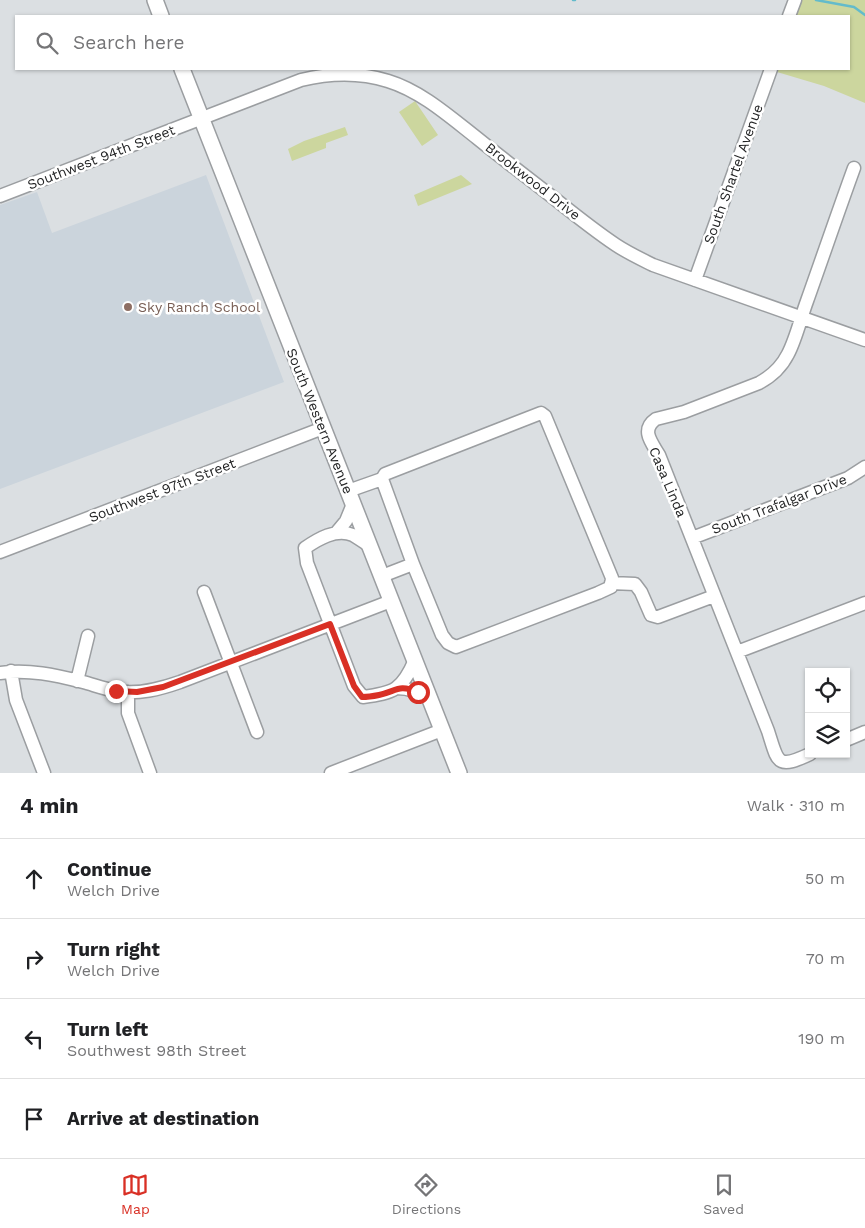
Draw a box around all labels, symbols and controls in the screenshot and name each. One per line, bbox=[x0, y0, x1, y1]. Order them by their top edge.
search box bbox=[15, 15, 850, 70]
icon: search bbox=[33, 29, 61, 57]
text: Search here bbox=[73, 31, 184, 54]
street label: South Shartel Avenue bbox=[700, 102, 766, 246]
street label: Southwest 94th Street bbox=[25, 121, 177, 193]
street label: Brookwood Drive bbox=[482, 139, 584, 223]
place label: Sky Ranch School bbox=[138, 299, 261, 315]
marker: Sky Ranch School bbox=[122, 301, 134, 313]
street label: South Western Avenue bbox=[283, 346, 357, 496]
street label: Casa Linda bbox=[646, 444, 690, 520]
street label: Southwest 97th Street bbox=[86, 455, 238, 525]
street label: South Trafalgar Drive bbox=[709, 471, 849, 537]
map controls bbox=[805, 668, 850, 758]
button: locate bbox=[805, 668, 850, 713]
route end bbox=[105, 680, 128, 703]
route start bbox=[407, 681, 430, 704]
button: layers bbox=[805, 713, 850, 758]
text: 4 min bbox=[20, 793, 78, 818]
text: Walk · 310 m bbox=[747, 796, 845, 815]
text: Continue bbox=[67, 858, 151, 881]
icon: ahead bbox=[20, 865, 48, 893]
text: 50 m bbox=[805, 869, 845, 888]
text: Welch Drive bbox=[67, 881, 160, 900]
text: Turn right bbox=[67, 938, 160, 961]
icon: right bbox=[20, 945, 48, 973]
text: 70 m bbox=[806, 949, 845, 968]
text: Welch Drive bbox=[67, 961, 160, 980]
text: Turn left bbox=[67, 1018, 148, 1041]
icon: left bbox=[20, 1025, 48, 1053]
text: 190 m bbox=[798, 1029, 845, 1048]
text: Southwest 98th Street bbox=[67, 1041, 246, 1060]
icon: arrive bbox=[20, 1105, 48, 1133]
text: Arrive at destination bbox=[67, 1107, 259, 1130]
tab: Map bbox=[121, 1171, 150, 1217]
tab: Directions bbox=[392, 1171, 461, 1217]
tab: Saved bbox=[703, 1171, 744, 1217]

